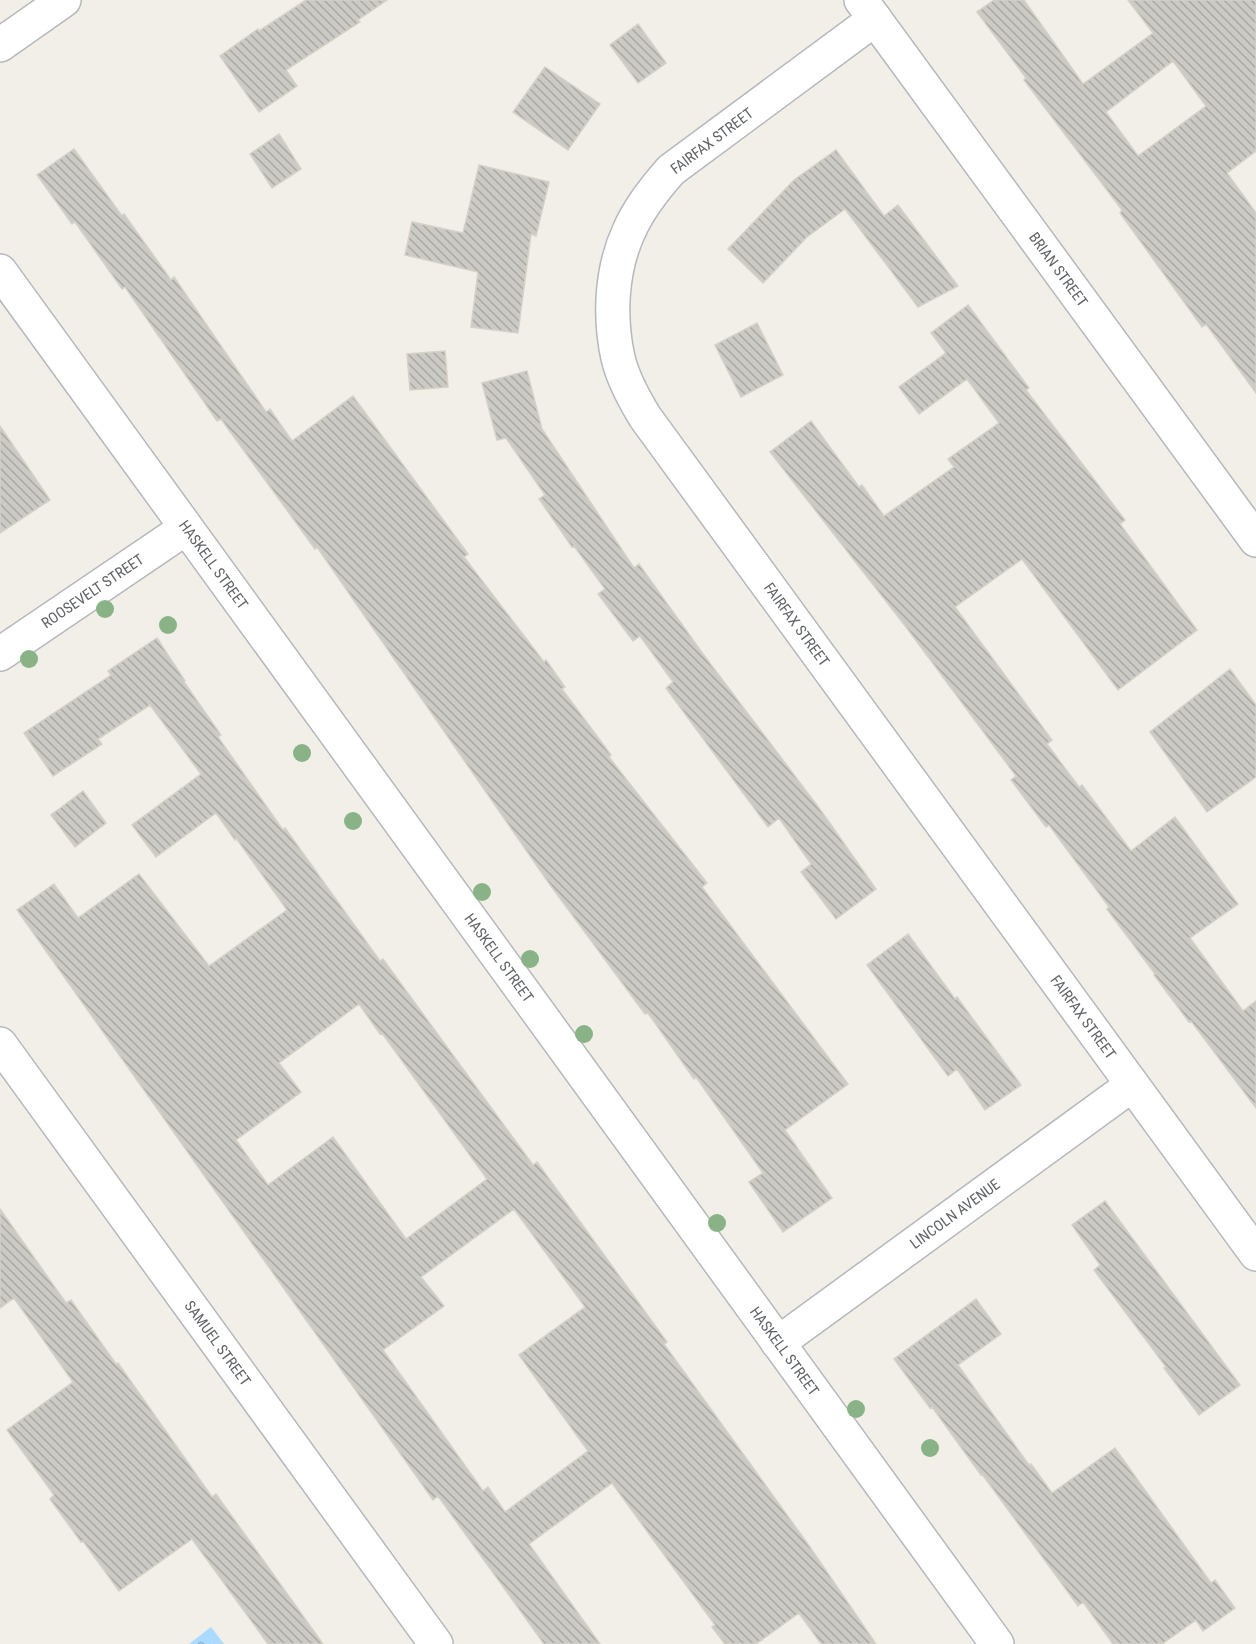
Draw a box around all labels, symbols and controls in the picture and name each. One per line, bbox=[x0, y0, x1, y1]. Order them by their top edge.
street label: FAIRFAX STREET bbox=[667, 104, 757, 178]
street label: BRIAN STREET bbox=[1025, 229, 1092, 311]
street label: HASKELL STREET bbox=[175, 517, 252, 613]
street label: ROOSEVELT STREET bbox=[38, 550, 147, 632]
street label: FAIRFAX STREET bbox=[760, 579, 833, 670]
street label: HASKELL STREET bbox=[461, 910, 537, 1006]
street label: FAIRFAX STREET bbox=[1047, 972, 1120, 1063]
street label: LINCOLN AVENUE bbox=[907, 1175, 1003, 1253]
street label: SAMUEL STREET bbox=[181, 1297, 255, 1390]
street label: HASKELL STREET bbox=[746, 1303, 823, 1399]

